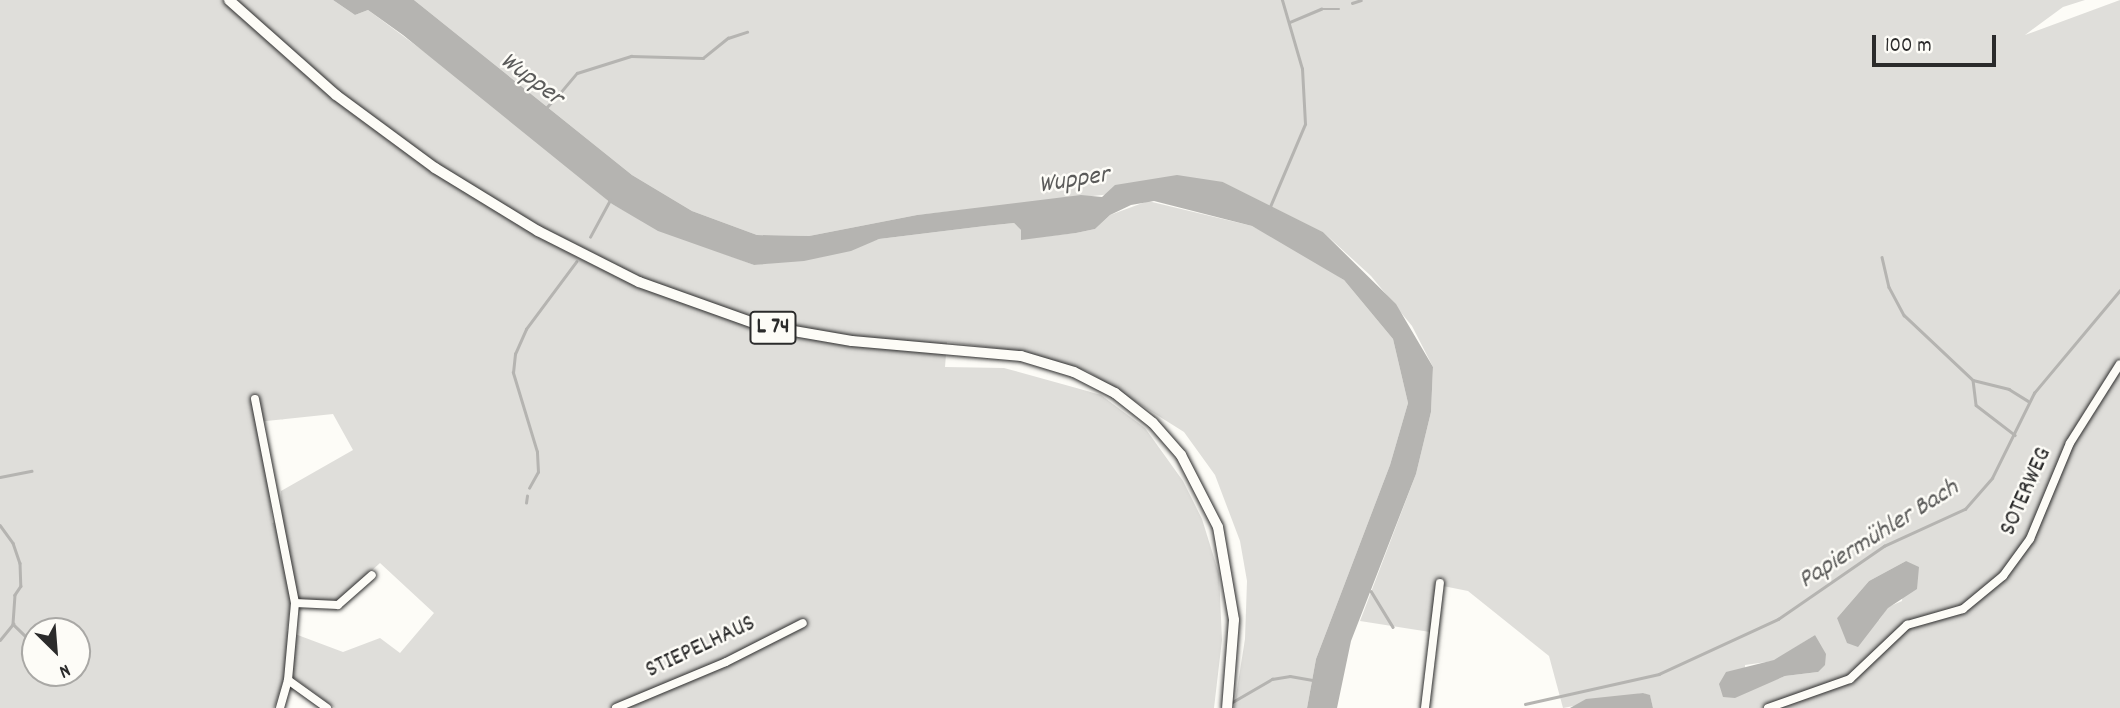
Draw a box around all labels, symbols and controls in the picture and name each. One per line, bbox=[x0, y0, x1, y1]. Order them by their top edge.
scale bar bbox=[1875, 21, 1999, 65]
text: 100 m bbox=[1885, 32, 1932, 62]
water label: Wupper bbox=[493, 46, 569, 114]
water label: Wupper bbox=[1036, 160, 1112, 202]
road number: L 74 bbox=[748, 308, 798, 348]
street label: SOTERWEG bbox=[1995, 444, 2059, 540]
water label: Papiermühler Bach bbox=[1793, 473, 1965, 597]
street label: STIEPELHAUS bbox=[642, 610, 760, 686]
north arrow bbox=[21, 617, 91, 687]
text: N bbox=[54, 655, 74, 684]

